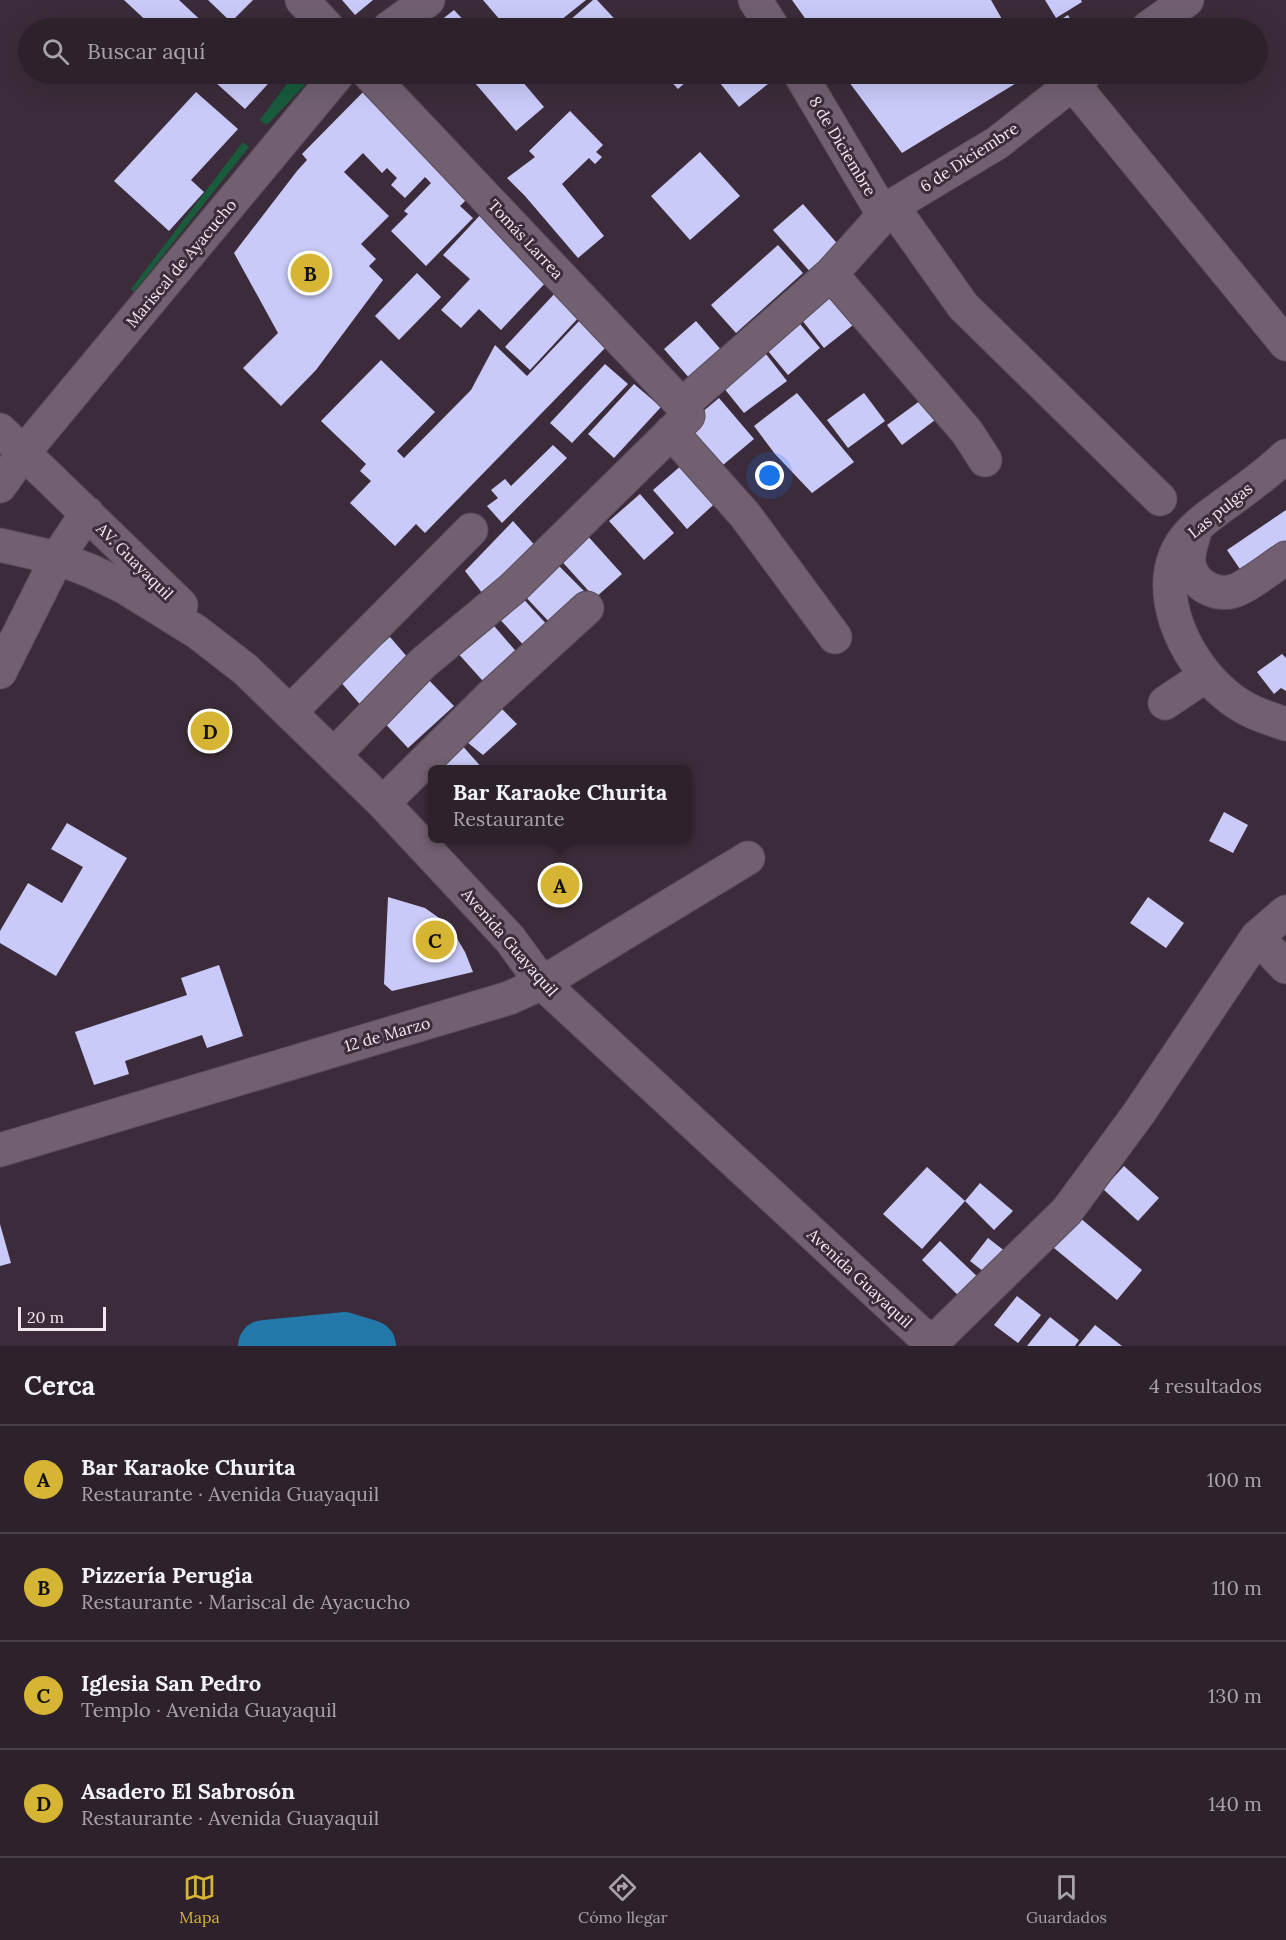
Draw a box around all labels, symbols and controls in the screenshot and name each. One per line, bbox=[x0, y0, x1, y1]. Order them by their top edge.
search box bbox=[18, 18, 1268, 84]
icon: search bbox=[39, 35, 72, 68]
text: Buscar aquí bbox=[87, 37, 205, 65]
street label: 8 de Diciembre bbox=[805, 92, 881, 200]
street label: 6 de Diciembre bbox=[916, 118, 1022, 196]
street label: Mariscal de Ayacucho bbox=[121, 195, 241, 331]
street label: Tomás Larrea bbox=[484, 195, 568, 283]
pin: B bbox=[290, 250, 330, 296]
your location bbox=[755, 461, 784, 490]
street label: Las pulgas bbox=[1184, 478, 1256, 542]
street label: AV. Guayaquil bbox=[92, 518, 178, 604]
pin: D bbox=[190, 708, 230, 754]
popup bbox=[428, 765, 692, 843]
text: Bar Karaoke Churita bbox=[453, 778, 667, 806]
text: Restaurante bbox=[453, 806, 565, 831]
pin: A bbox=[540, 862, 580, 908]
street label: Avenida Guayaquil bbox=[458, 884, 562, 1000]
pin: C bbox=[416, 918, 454, 962]
street label: 12 de Marzo bbox=[342, 1012, 432, 1056]
street label: Avenida Guayaquil bbox=[802, 1223, 917, 1332]
scale bar bbox=[18, 1304, 106, 1332]
text: 20 m bbox=[27, 1307, 64, 1327]
text: Cerca bbox=[24, 1369, 95, 1402]
text: 4 resultados bbox=[1149, 1373, 1262, 1398]
text: Bar Karaoke Churita bbox=[81, 1453, 296, 1481]
text: A bbox=[37, 1467, 50, 1492]
text: 100 m bbox=[1207, 1467, 1262, 1492]
text: Restaurante · Avenida Guayaquil bbox=[81, 1481, 379, 1506]
text: Pizzería Perugia bbox=[81, 1561, 253, 1589]
text: B bbox=[37, 1575, 50, 1600]
text: 110 m bbox=[1212, 1575, 1262, 1600]
text: Restaurante · Mariscal de Ayacucho bbox=[81, 1589, 410, 1614]
text: Iglesia San Pedro bbox=[81, 1669, 261, 1697]
text: C bbox=[37, 1683, 50, 1708]
text: 130 m bbox=[1208, 1683, 1262, 1708]
text: Templo · Avenida Guayaquil bbox=[81, 1697, 337, 1722]
text: Asadero El Sabrosón bbox=[81, 1777, 295, 1805]
text: D bbox=[36, 1791, 51, 1816]
text: 140 m bbox=[1208, 1791, 1262, 1816]
text: Restaurante · Avenida Guayaquil bbox=[81, 1805, 379, 1830]
tab: Mapa bbox=[179, 1871, 220, 1927]
tab: Cómo llegar bbox=[578, 1871, 668, 1927]
tab: Guardados bbox=[1026, 1871, 1107, 1927]

